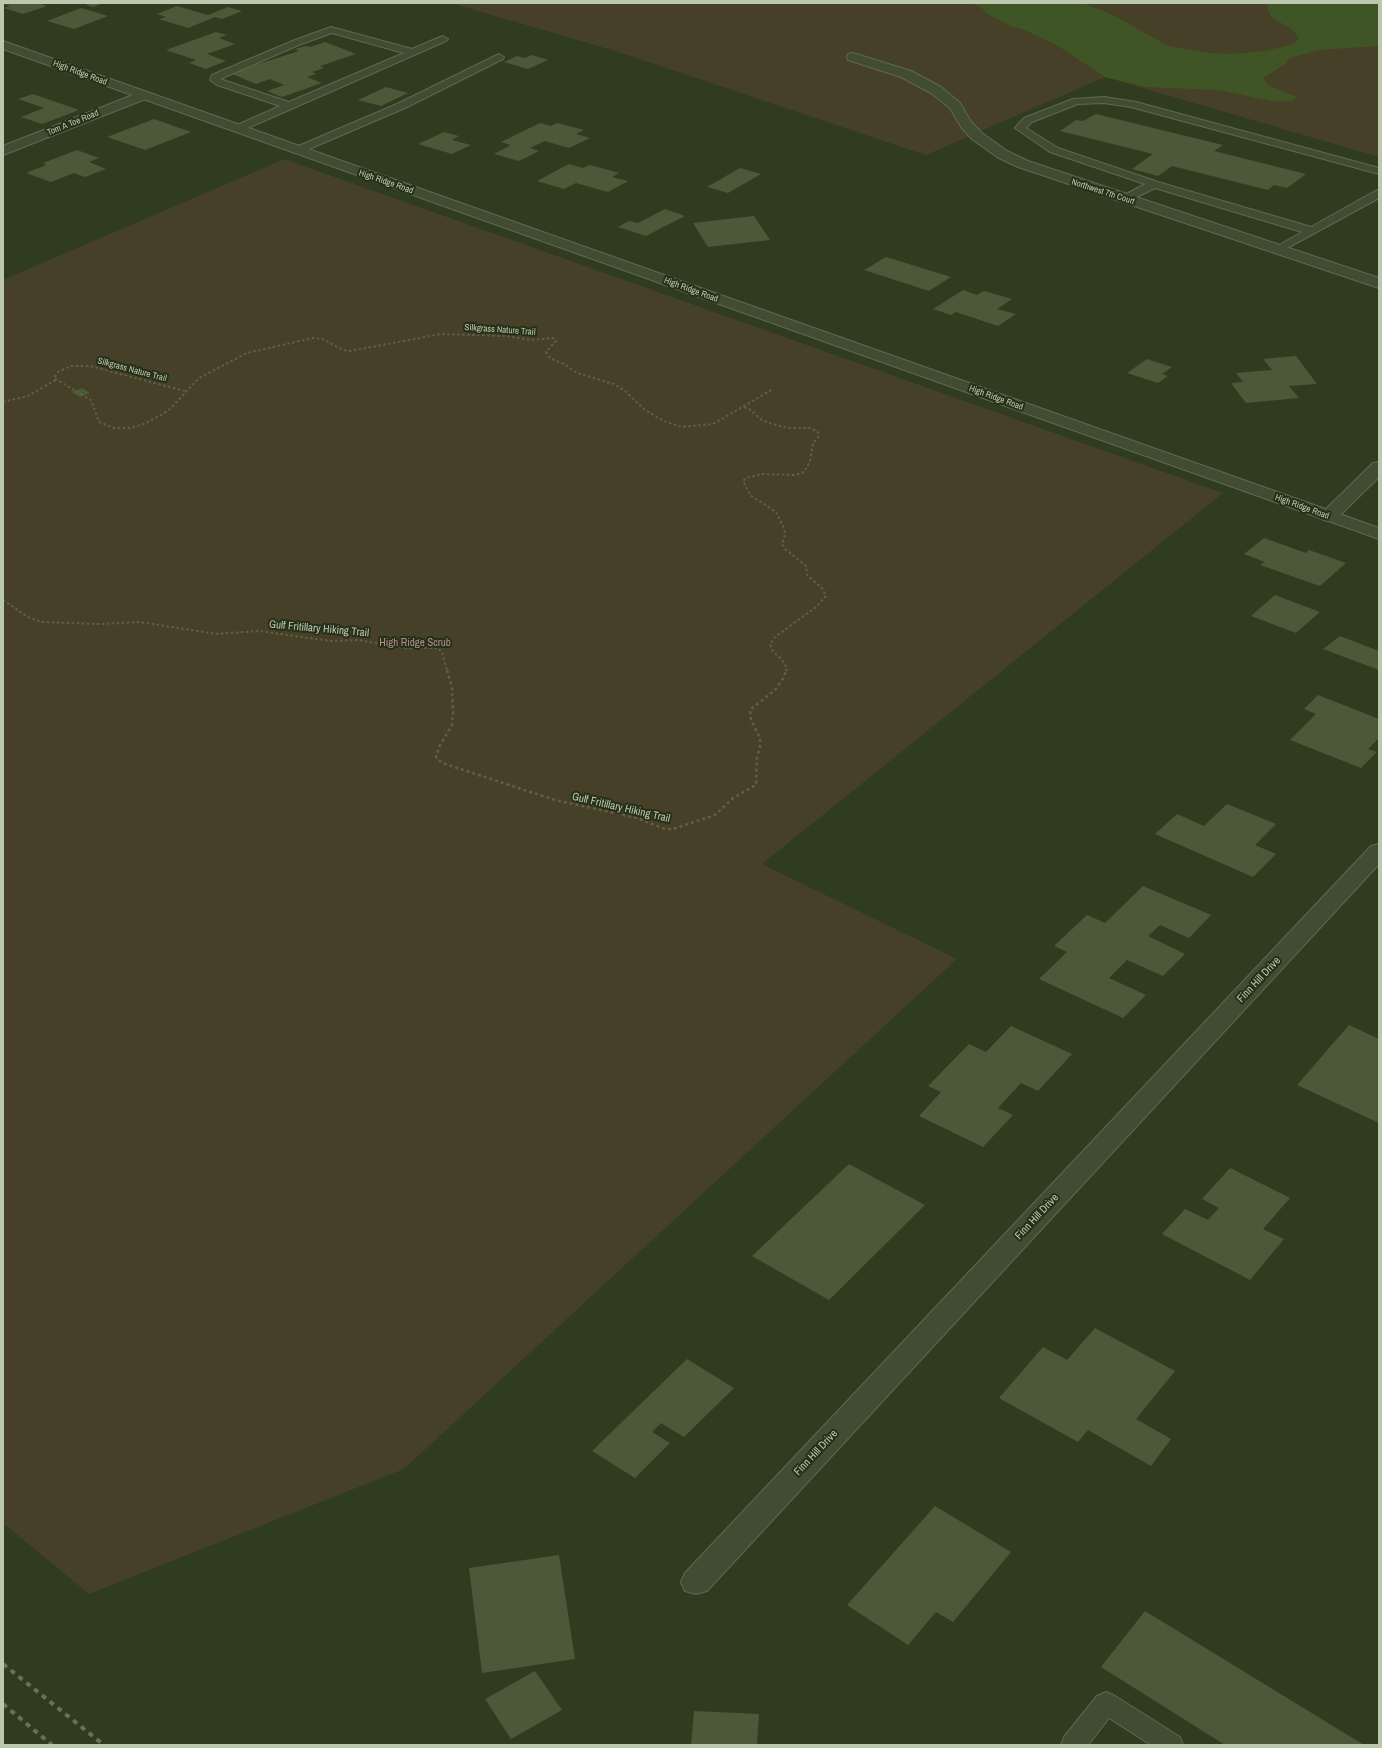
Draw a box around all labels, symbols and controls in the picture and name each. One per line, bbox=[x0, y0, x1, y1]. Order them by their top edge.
street label: High Ridge Road bbox=[51, 58, 109, 88]
street label: Tom A Toe Road bbox=[46, 108, 100, 138]
street label: High Ridge Road bbox=[357, 168, 415, 196]
street label: Northwest 7th Court bbox=[1070, 177, 1136, 207]
street label: High Ridge Road bbox=[662, 275, 720, 305]
street label: Silkgrass Nature Trail bbox=[464, 322, 536, 338]
street label: Silkgrass Nature Trail bbox=[96, 356, 168, 384]
street label: High Ridge Road bbox=[967, 383, 1025, 413]
street label: High Ridge Road bbox=[1273, 492, 1331, 522]
street label: Gulf Fritillary Hiking Trail bbox=[268, 618, 370, 640]
park label: High Ridge Scrub bbox=[379, 636, 451, 650]
street label: Gulf Fritillary Hiking Trail bbox=[571, 790, 671, 826]
street label: Finn Hill Drive bbox=[1235, 954, 1283, 1006]
street label: Finn Hill Drive bbox=[1013, 1191, 1061, 1243]
street label: Finn Hill Drive bbox=[792, 1427, 840, 1479]

